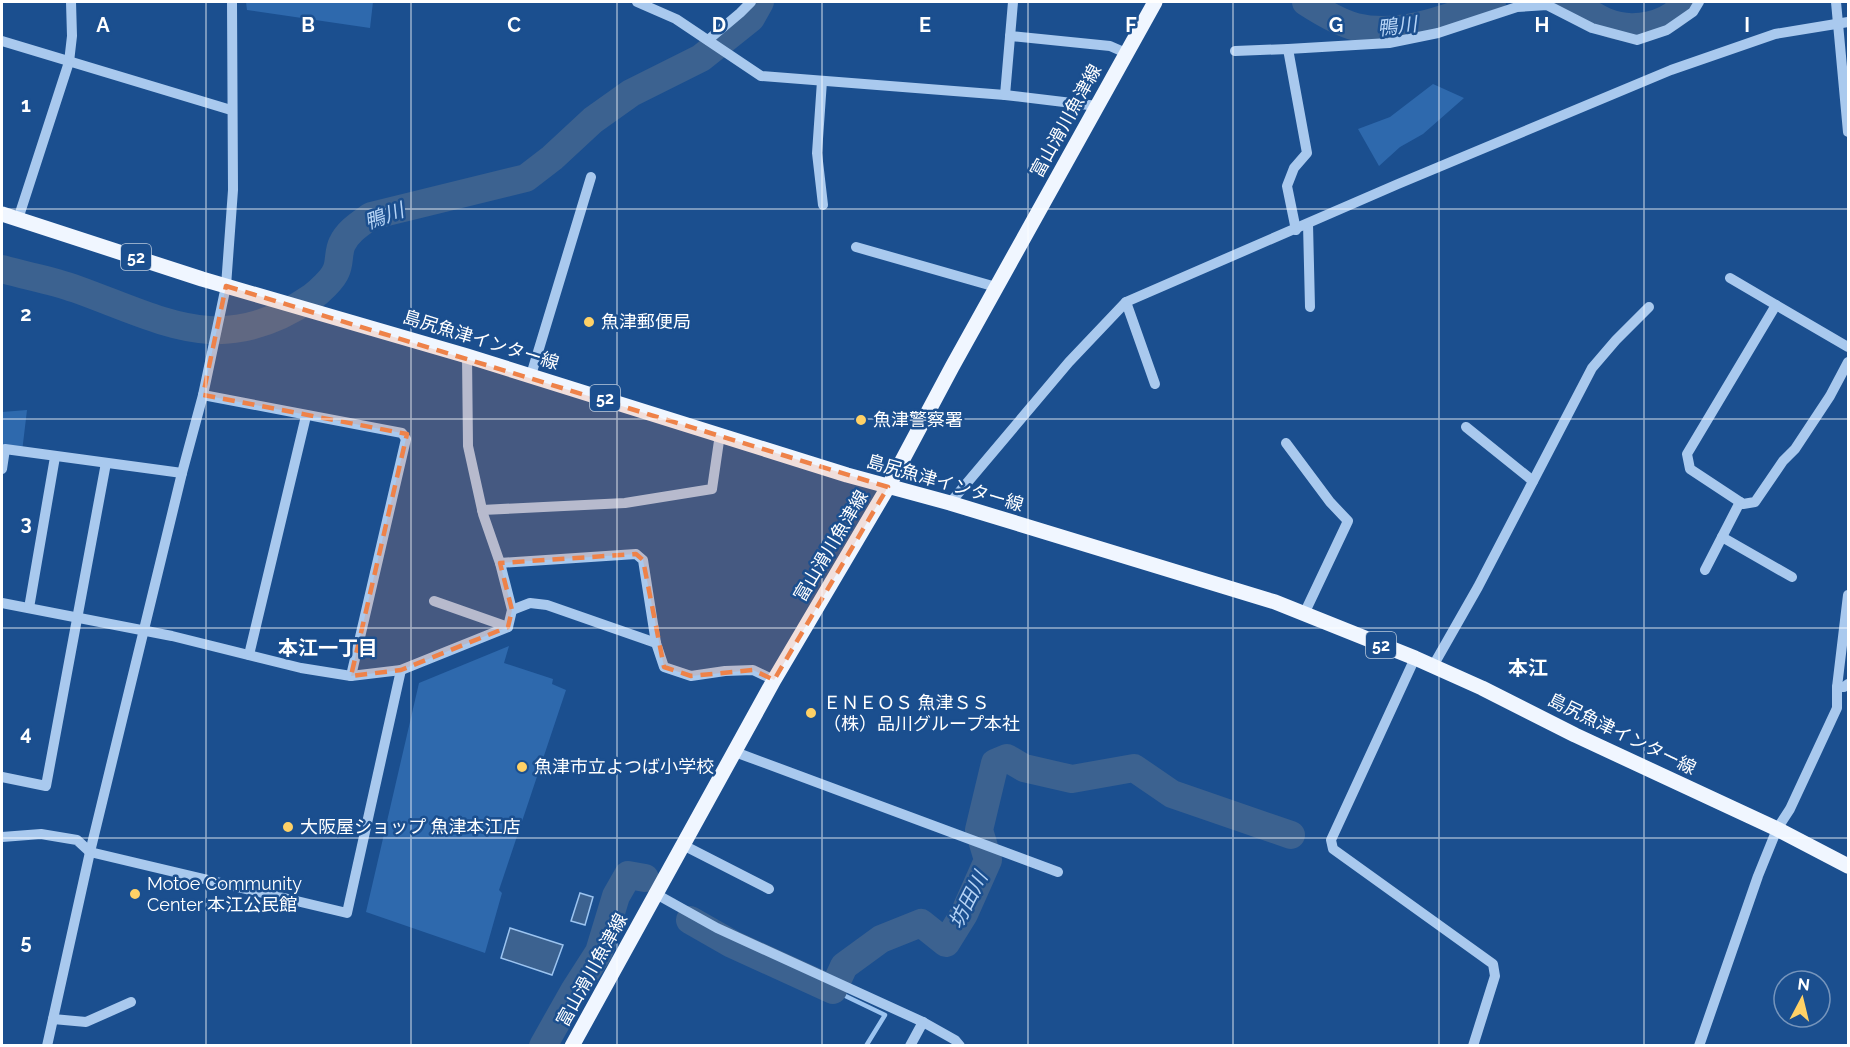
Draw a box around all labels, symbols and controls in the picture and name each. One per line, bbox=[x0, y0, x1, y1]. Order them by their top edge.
water label: 鴨川 bbox=[1376, 11, 1420, 40]
text: A bbox=[96, 13, 110, 37]
text: B bbox=[301, 13, 315, 37]
text: C bbox=[507, 13, 521, 37]
text: D bbox=[712, 13, 726, 37]
text: E bbox=[919, 13, 931, 37]
text: F bbox=[1125, 13, 1137, 37]
text: G bbox=[1329, 13, 1343, 37]
text: H bbox=[1535, 13, 1549, 37]
text: I bbox=[1744, 13, 1750, 37]
street label: 富山滑川魚津線 bbox=[1026, 61, 1105, 181]
text: 1 bbox=[21, 93, 31, 117]
water label: 鴨川 bbox=[361, 197, 409, 234]
road number: 52 bbox=[121, 244, 151, 270]
text: 2 bbox=[20, 302, 32, 326]
street label: 島尻魚津インター線 bbox=[401, 306, 562, 373]
place label: 魚津郵便局 bbox=[601, 311, 691, 332]
marker: 魚津郵便局 bbox=[582, 315, 596, 329]
road number: 52 bbox=[590, 385, 620, 411]
place label: 魚津警察署 bbox=[873, 409, 963, 430]
marker: 魚津警察署 bbox=[854, 413, 868, 427]
street label: 島尻魚津インター線 bbox=[864, 450, 1026, 515]
street label: 富山滑川魚津線 bbox=[789, 486, 872, 605]
text: 3 bbox=[20, 511, 32, 535]
road number: 52 bbox=[1366, 632, 1396, 658]
district label: 本江一丁目 bbox=[278, 636, 378, 660]
district label: 本江 bbox=[1508, 656, 1548, 680]
street label: 島尻魚津インター線 bbox=[1545, 689, 1700, 778]
place label: ＥＮＥＯＳ 魚津ＳＳ （株）品川グループ本社 bbox=[823, 692, 1020, 734]
marker: ＥＮＥＯＳ 魚津ＳＳ （株）品川グループ本社 bbox=[804, 706, 818, 720]
text: 4 bbox=[20, 721, 32, 745]
place label: 魚津市立よつば小学校 bbox=[534, 756, 714, 777]
marker: 魚津市立よつば小学校 bbox=[515, 760, 529, 774]
place label: 大阪屋ショップ 魚津本江店 bbox=[300, 816, 521, 837]
marker: 大阪屋ショップ 魚津本江店 bbox=[281, 820, 295, 834]
water label: 坊田川 bbox=[944, 866, 993, 932]
place label: Motoe Community Center 本江公民館 bbox=[147, 873, 302, 915]
marker: Motoe Community Center 本江公民館 bbox=[128, 887, 142, 901]
street label: 富山滑川魚津線 bbox=[552, 910, 631, 1030]
text: 5 bbox=[20, 930, 32, 954]
north arrow bbox=[1772, 969, 1832, 1029]
text: N bbox=[1797, 974, 1811, 995]

